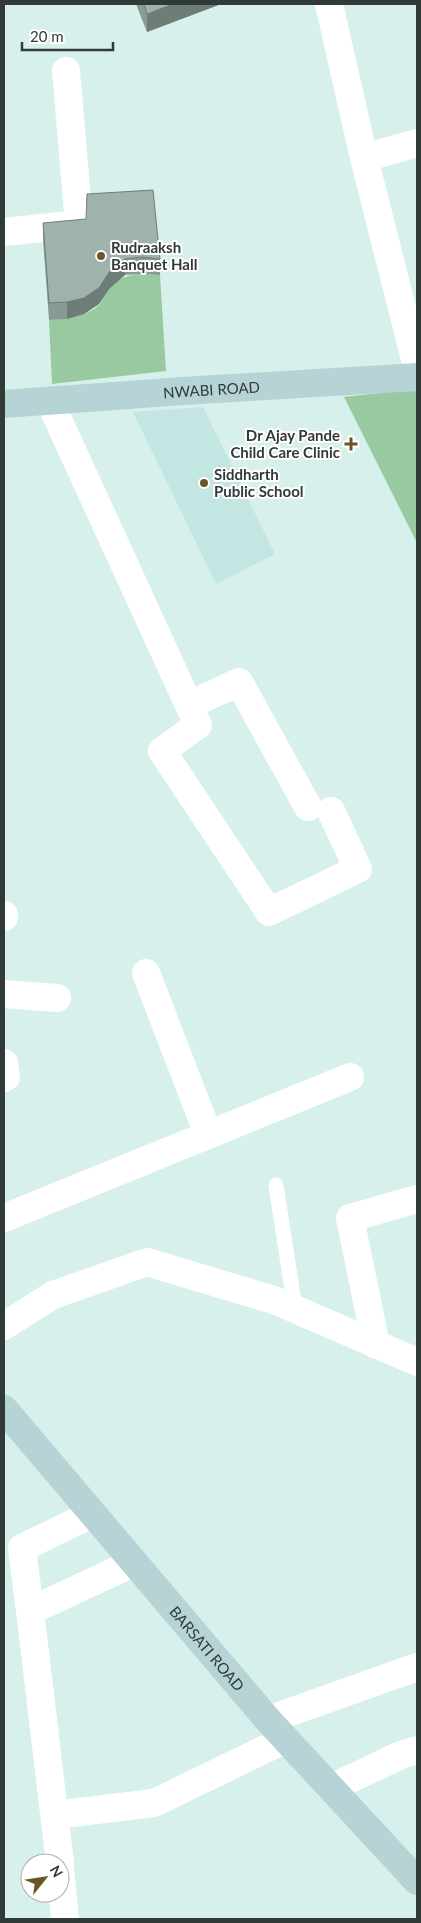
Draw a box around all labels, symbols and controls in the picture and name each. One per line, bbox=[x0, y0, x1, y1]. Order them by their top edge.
scale bar bbox=[22, 20, 114, 52]
text: 20 m bbox=[30, 27, 64, 45]
place label: Rudraaksh Banquet Hall bbox=[111, 238, 197, 273]
marker: Rudraaksh Banquet Hall bbox=[95, 250, 107, 262]
street label: NWABI ROAD bbox=[162, 377, 260, 401]
place label: Dr Ajay Pande Child Care Clinic bbox=[230, 426, 340, 461]
marker: Dr Ajay Pande Child Care Clinic bbox=[344, 437, 358, 451]
place label: Siddharth Public School bbox=[214, 465, 304, 500]
marker: Siddharth Public School bbox=[198, 477, 210, 489]
street label: BARSATI ROAD bbox=[166, 1602, 248, 1694]
north arrow bbox=[20, 1853, 70, 1903]
text: N bbox=[47, 1862, 67, 1880]

